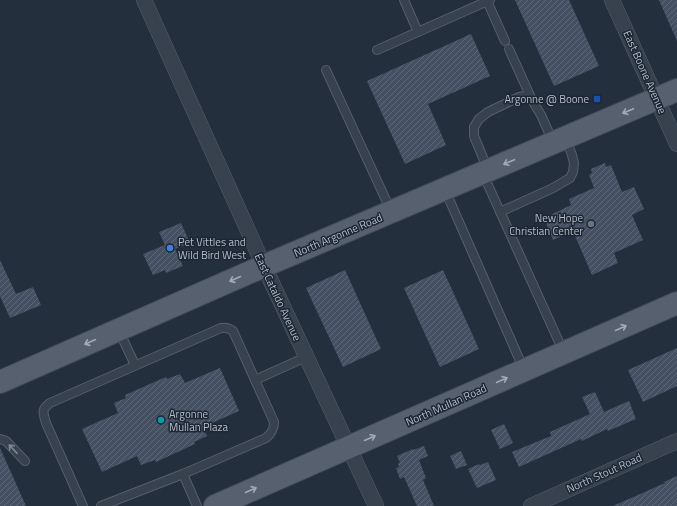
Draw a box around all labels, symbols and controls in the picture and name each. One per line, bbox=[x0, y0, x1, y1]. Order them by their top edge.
street label: East Boone Avenue bbox=[619, 28, 671, 117]
place label: Argonne @ Boone bbox=[504, 91, 589, 107]
marker: Argonne @ Boone bbox=[592, 94, 602, 104]
one-way arrow bbox=[623, 108, 635, 115]
one-way arrow bbox=[503, 159, 515, 166]
street label: North Argonne Road bbox=[291, 209, 385, 261]
place label: New Hope Christian Center bbox=[509, 210, 583, 239]
marker: New Hope Christian Center bbox=[586, 219, 596, 229]
place label: Pet Vittles and Wild Bird West bbox=[178, 234, 246, 263]
marker: Pet Vittles and Wild Bird West bbox=[165, 243, 175, 253]
street label: East Cataldo Avenue bbox=[251, 251, 305, 344]
one-way arrow bbox=[229, 276, 241, 283]
one-way arrow bbox=[614, 324, 626, 331]
one-way arrow bbox=[84, 339, 96, 347]
one-way arrow bbox=[495, 376, 507, 383]
street label: North Mullan Road bbox=[403, 380, 489, 430]
place label: Argonne Mullan Plaza bbox=[169, 406, 229, 435]
marker: Argonne Mullan Plaza bbox=[156, 415, 166, 425]
one-way arrow bbox=[364, 434, 376, 441]
one-way arrow bbox=[8, 444, 18, 454]
street label: North Stout Road bbox=[564, 449, 644, 497]
one-way arrow bbox=[244, 486, 256, 494]

